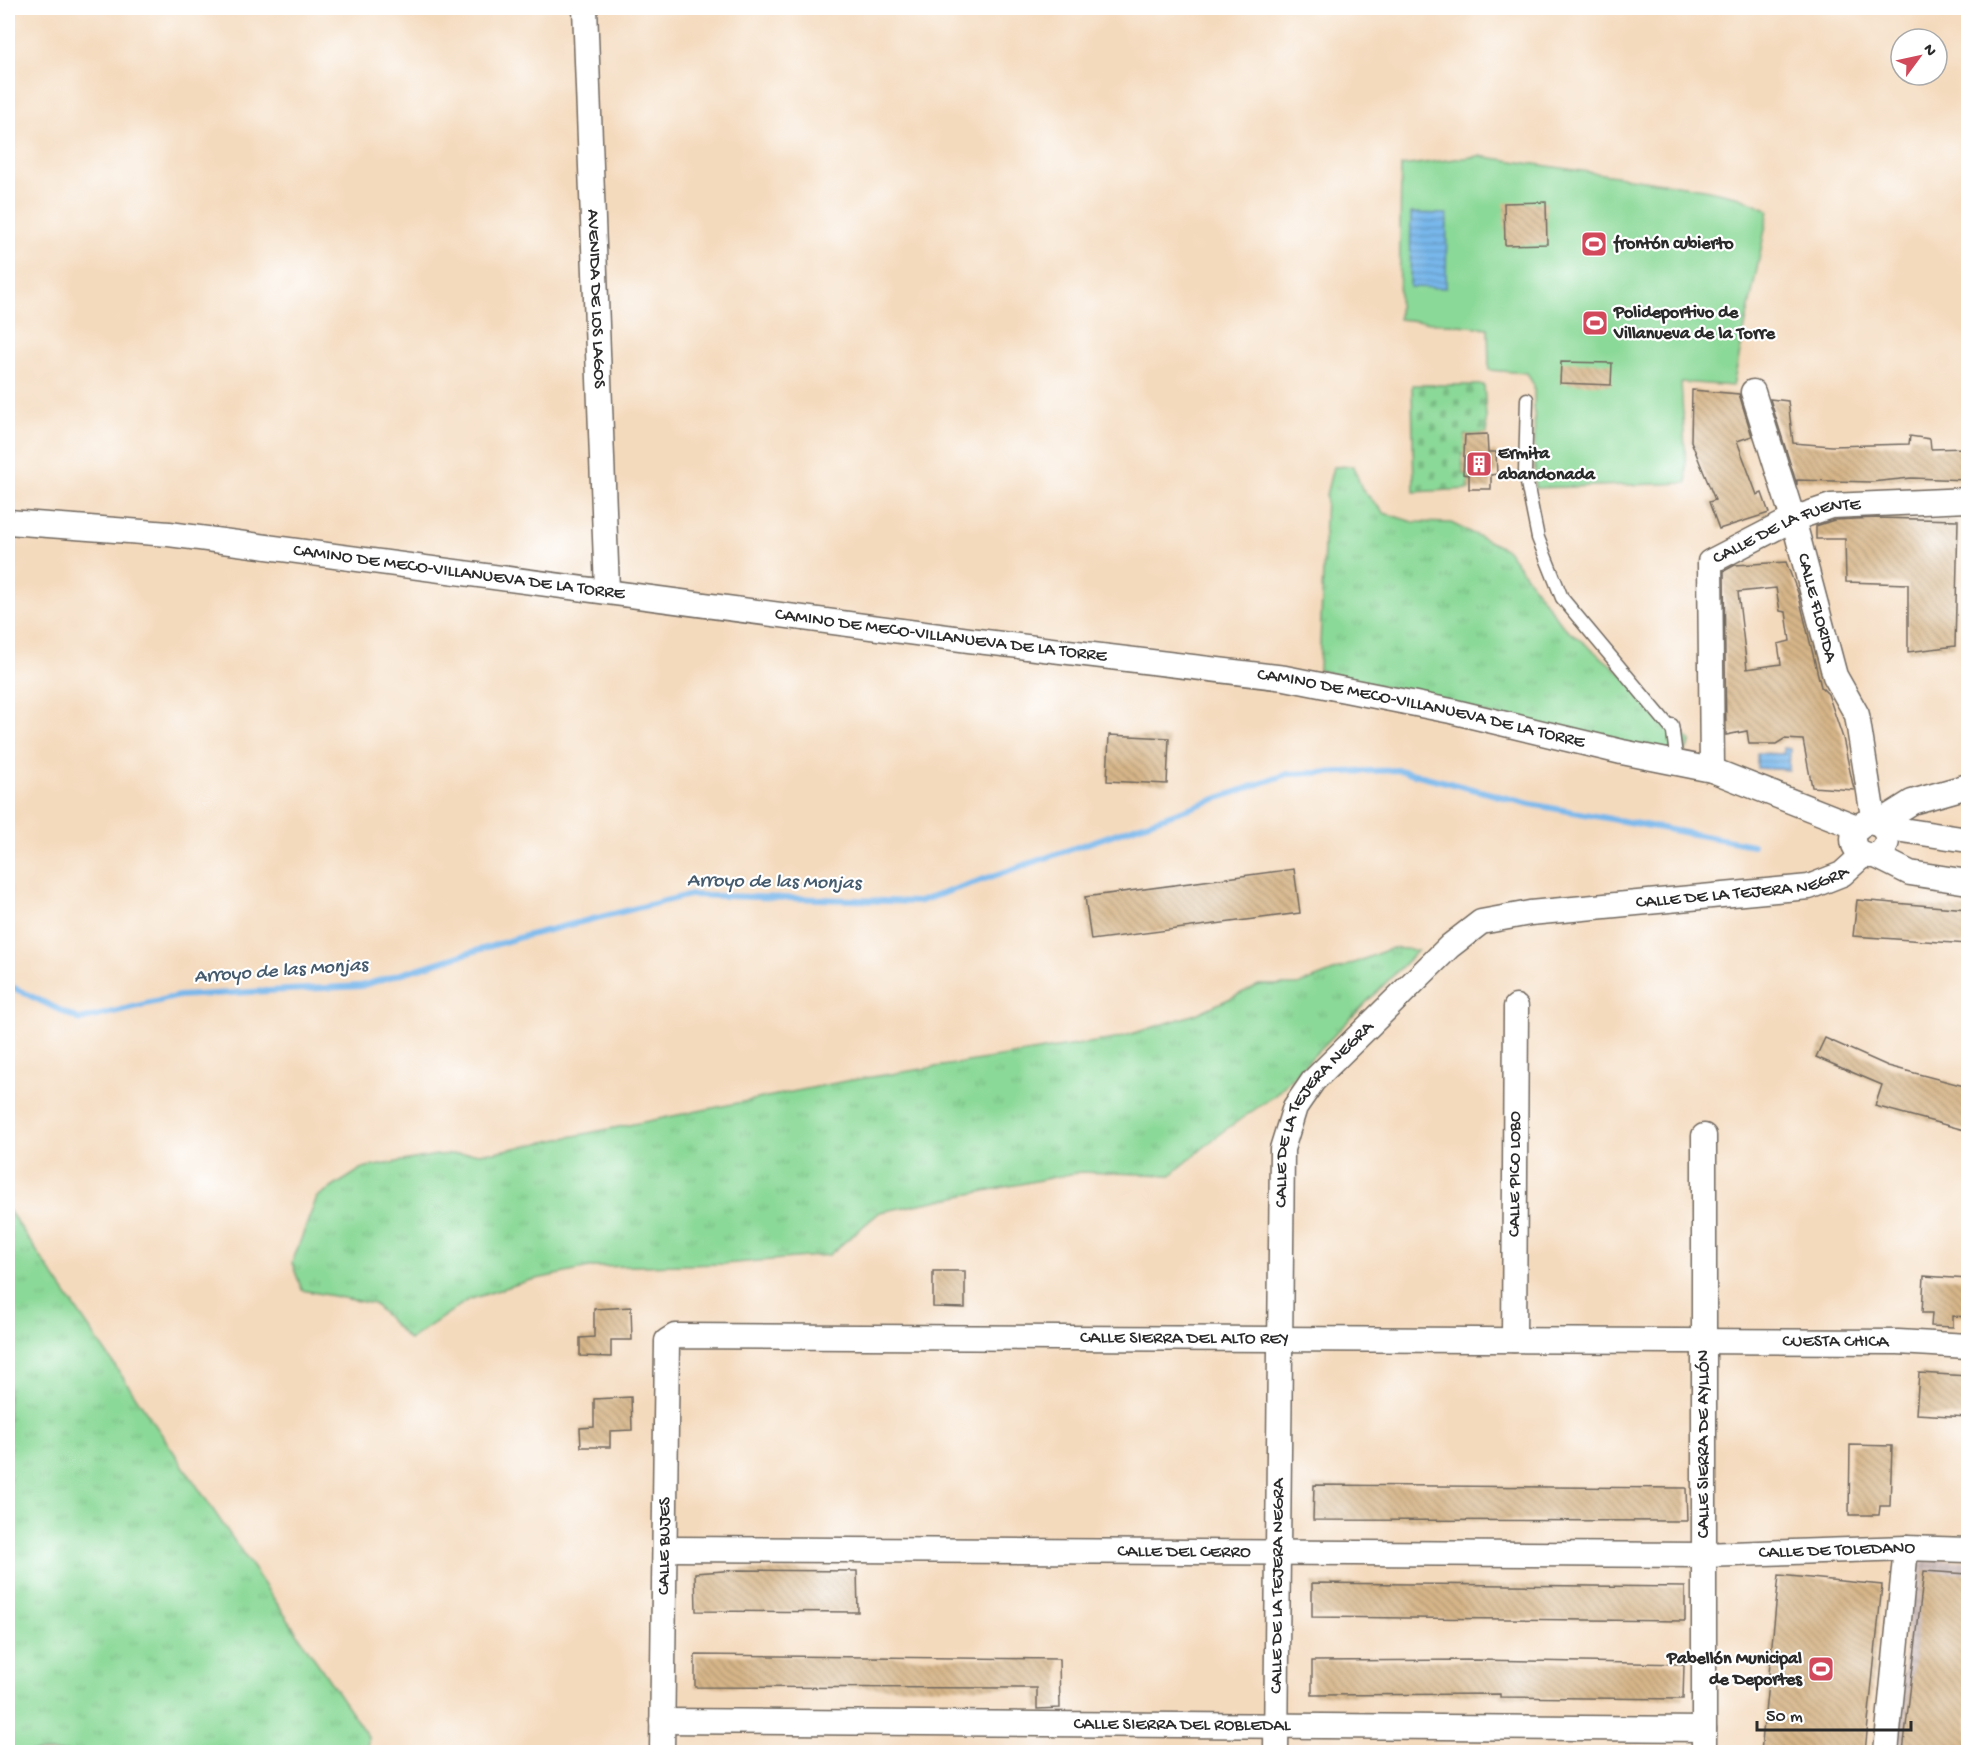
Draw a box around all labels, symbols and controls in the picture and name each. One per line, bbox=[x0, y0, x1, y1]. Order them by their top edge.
north arrow bbox=[1889, 27, 1949, 87]
text: N bbox=[1918, 41, 1940, 61]
street label: AVENIDA DE LOS LAGOS bbox=[582, 209, 610, 390]
sports icon: frontón cubierto bbox=[1579, 229, 1609, 259]
place label: frontón cubierto bbox=[1613, 234, 1734, 255]
place label: Polideportivo de Villanueva de la Torre bbox=[1613, 303, 1776, 345]
sports icon: Polideportivo de Villanueva de la Torre bbox=[1580, 308, 1610, 338]
place label: Ermita abandonada bbox=[1497, 444, 1596, 486]
building icon: Ermita abandonada bbox=[1464, 449, 1494, 479]
street label: CALLE DE LA FUENTE bbox=[1709, 494, 1862, 569]
street label: CAMINO DE MECO-VILLANUEVA DE LA TORRE bbox=[292, 540, 627, 605]
street label: CALLE FLORIDA bbox=[1792, 551, 1842, 666]
street label: CAMINO DE MECO-VILLANUEVA DE LA TORRE bbox=[774, 604, 1109, 667]
street label: CAMINO DE MECO-VILLANUEVA DE LA TORRE bbox=[1256, 664, 1588, 753]
street label: CALLE DE LA TEJERA NEGRA bbox=[1635, 861, 1855, 914]
water label: Arroyo de las Monjas bbox=[687, 870, 863, 896]
water label: Arroyo de las Monjas bbox=[194, 954, 370, 990]
street label: CALLE DE LA TEJERA NEGRA bbox=[1271, 1016, 1379, 1208]
street label: CALLE PICO LOBO bbox=[1504, 1111, 1526, 1237]
street label: CALLE SIERRA DEL ALTO REY bbox=[1080, 1327, 1289, 1350]
street label: CUESTA CHICA bbox=[1782, 1331, 1890, 1352]
street label: CALLE SIERRA DE AYLLÓN bbox=[1694, 1350, 1715, 1538]
street label: CALLE DE LA TEJERA NEGRA bbox=[1266, 1477, 1289, 1694]
street label: CALLE BUJES bbox=[653, 1496, 676, 1595]
street label: CALLE DE TOLEDANO bbox=[1758, 1537, 1916, 1564]
street label: CALLE DEL CERRO bbox=[1117, 1541, 1251, 1563]
place label: Pabellón Municipal de Deportes bbox=[1666, 1649, 1803, 1691]
sports icon: Pabellón Municipal de Deportes bbox=[1806, 1654, 1836, 1684]
scale bar bbox=[1757, 1694, 1912, 1732]
text: 50 m bbox=[1766, 1707, 1803, 1728]
street label: CALLE SIERRA DEL ROBLEDAL bbox=[1074, 1714, 1292, 1736]

